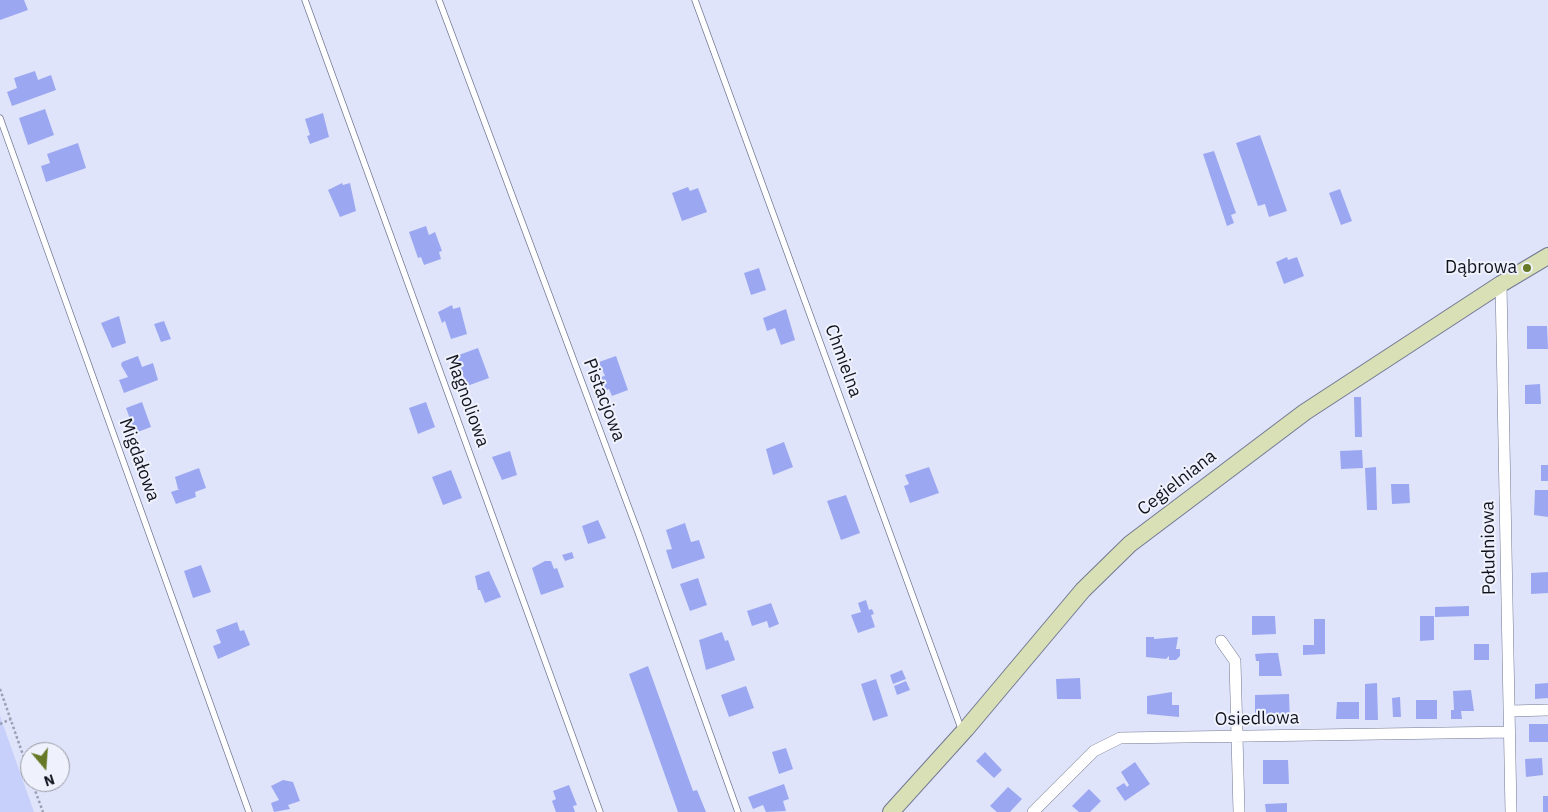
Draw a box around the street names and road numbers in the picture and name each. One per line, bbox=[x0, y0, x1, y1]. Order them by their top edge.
street label: Chmielna bbox=[820, 321, 866, 401]
street label: Magnoliowa bbox=[440, 352, 494, 450]
street label: Pistacjowa bbox=[578, 356, 630, 444]
street label: Migdałowa bbox=[114, 416, 164, 504]
street label: Cegielniana bbox=[1133, 446, 1221, 520]
street label: Południowa bbox=[1477, 501, 1501, 595]
street label: Osiedlowa bbox=[1215, 707, 1299, 731]

